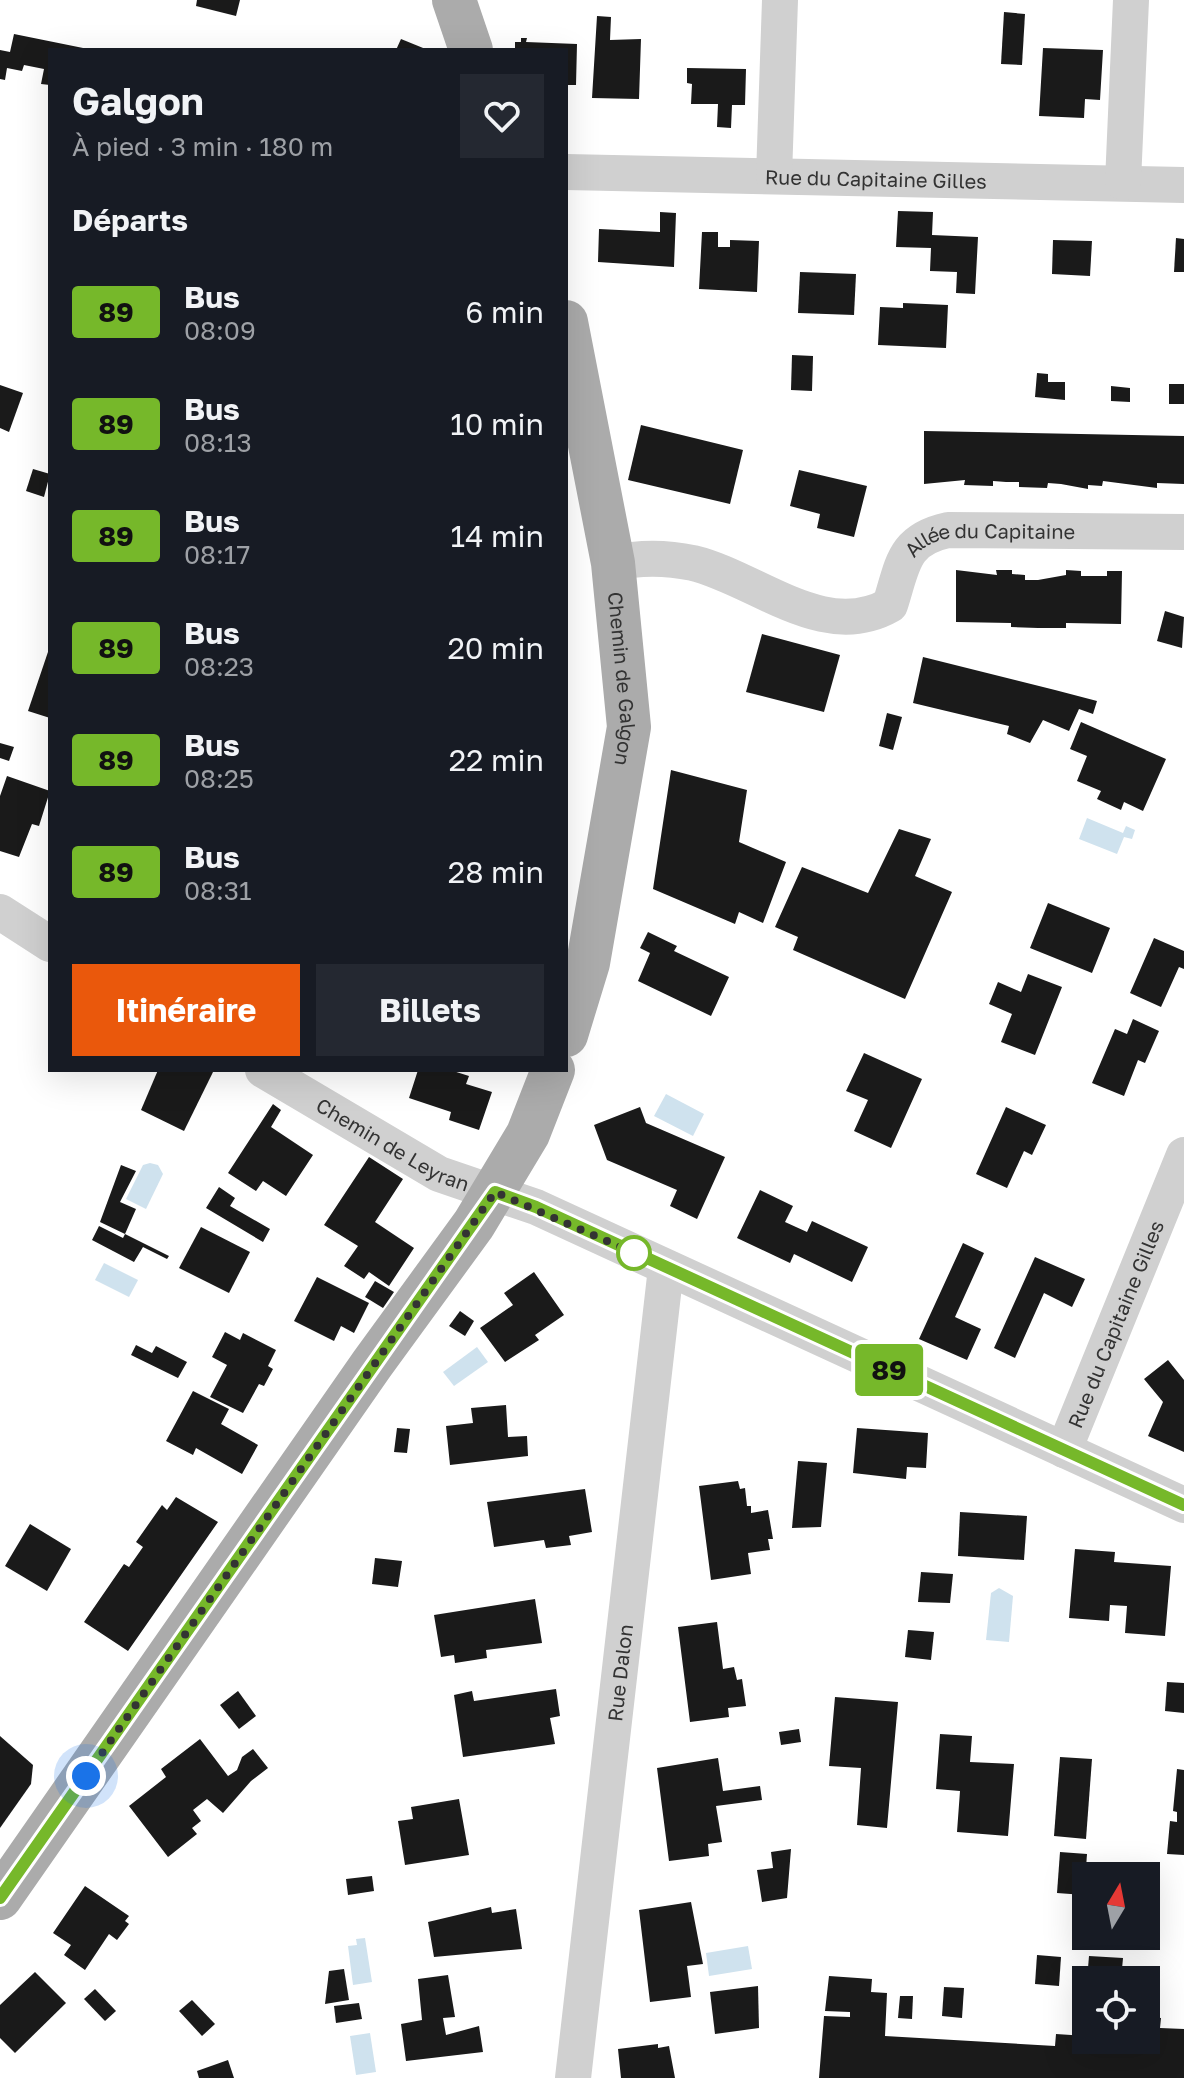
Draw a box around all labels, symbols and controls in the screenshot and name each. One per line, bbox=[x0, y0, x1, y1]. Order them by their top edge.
button: heart bbox=[460, 74, 544, 158]
text: Galgon bbox=[72, 78, 204, 123]
text: À pied · 3 min · 180 m bbox=[72, 131, 333, 162]
street label: Rue du Capitaine Gilles bbox=[765, 164, 987, 193]
text: Départs bbox=[72, 202, 188, 238]
text: Bus bbox=[184, 279, 240, 315]
text: 6 min bbox=[465, 294, 544, 330]
text: 89 bbox=[98, 295, 134, 328]
text: 08:09 bbox=[184, 315, 256, 346]
text: Bus bbox=[184, 391, 240, 427]
text: 10 min bbox=[450, 406, 544, 442]
text: 89 bbox=[98, 407, 134, 440]
text: 08:13 bbox=[184, 427, 252, 458]
text: Bus bbox=[184, 503, 240, 539]
text: 14 min bbox=[451, 518, 544, 554]
street label: Allée du Capitaine bbox=[899, 518, 1075, 561]
text: 89 bbox=[98, 519, 134, 552]
text: 08:17 bbox=[184, 539, 250, 570]
street label: Chemin de Galgon bbox=[604, 591, 641, 768]
text: Bus bbox=[184, 615, 240, 651]
text: 20 min bbox=[447, 630, 544, 666]
text: 89 bbox=[98, 631, 134, 664]
text: 08:23 bbox=[184, 651, 254, 682]
text: Bus bbox=[184, 727, 240, 763]
text: 22 min bbox=[449, 742, 544, 778]
text: 89 bbox=[98, 743, 134, 776]
text: 08:25 bbox=[184, 763, 254, 794]
text: Bus bbox=[184, 839, 240, 875]
text: 28 min bbox=[448, 854, 544, 890]
text: 89 bbox=[98, 855, 134, 888]
text: 08:31 bbox=[184, 875, 252, 906]
button: Itinéraire bbox=[72, 964, 300, 1056]
button: Billets bbox=[316, 964, 544, 1056]
street label: Chemin de Leyran bbox=[312, 1092, 473, 1195]
street label: Rue du Capitaine Gilles bbox=[1062, 1217, 1168, 1431]
unlabelled marker bbox=[617, 1236, 651, 1270]
line badge: 89 bbox=[853, 1344, 925, 1396]
text: 89 bbox=[871, 1353, 907, 1386]
street label: Rue Dalon bbox=[602, 1623, 637, 1723]
your location bbox=[66, 1756, 106, 1796]
north arrow bbox=[1072, 1862, 1160, 1950]
map controls bbox=[1072, 1862, 1160, 2054]
button: locate bbox=[1072, 1966, 1160, 2054]

